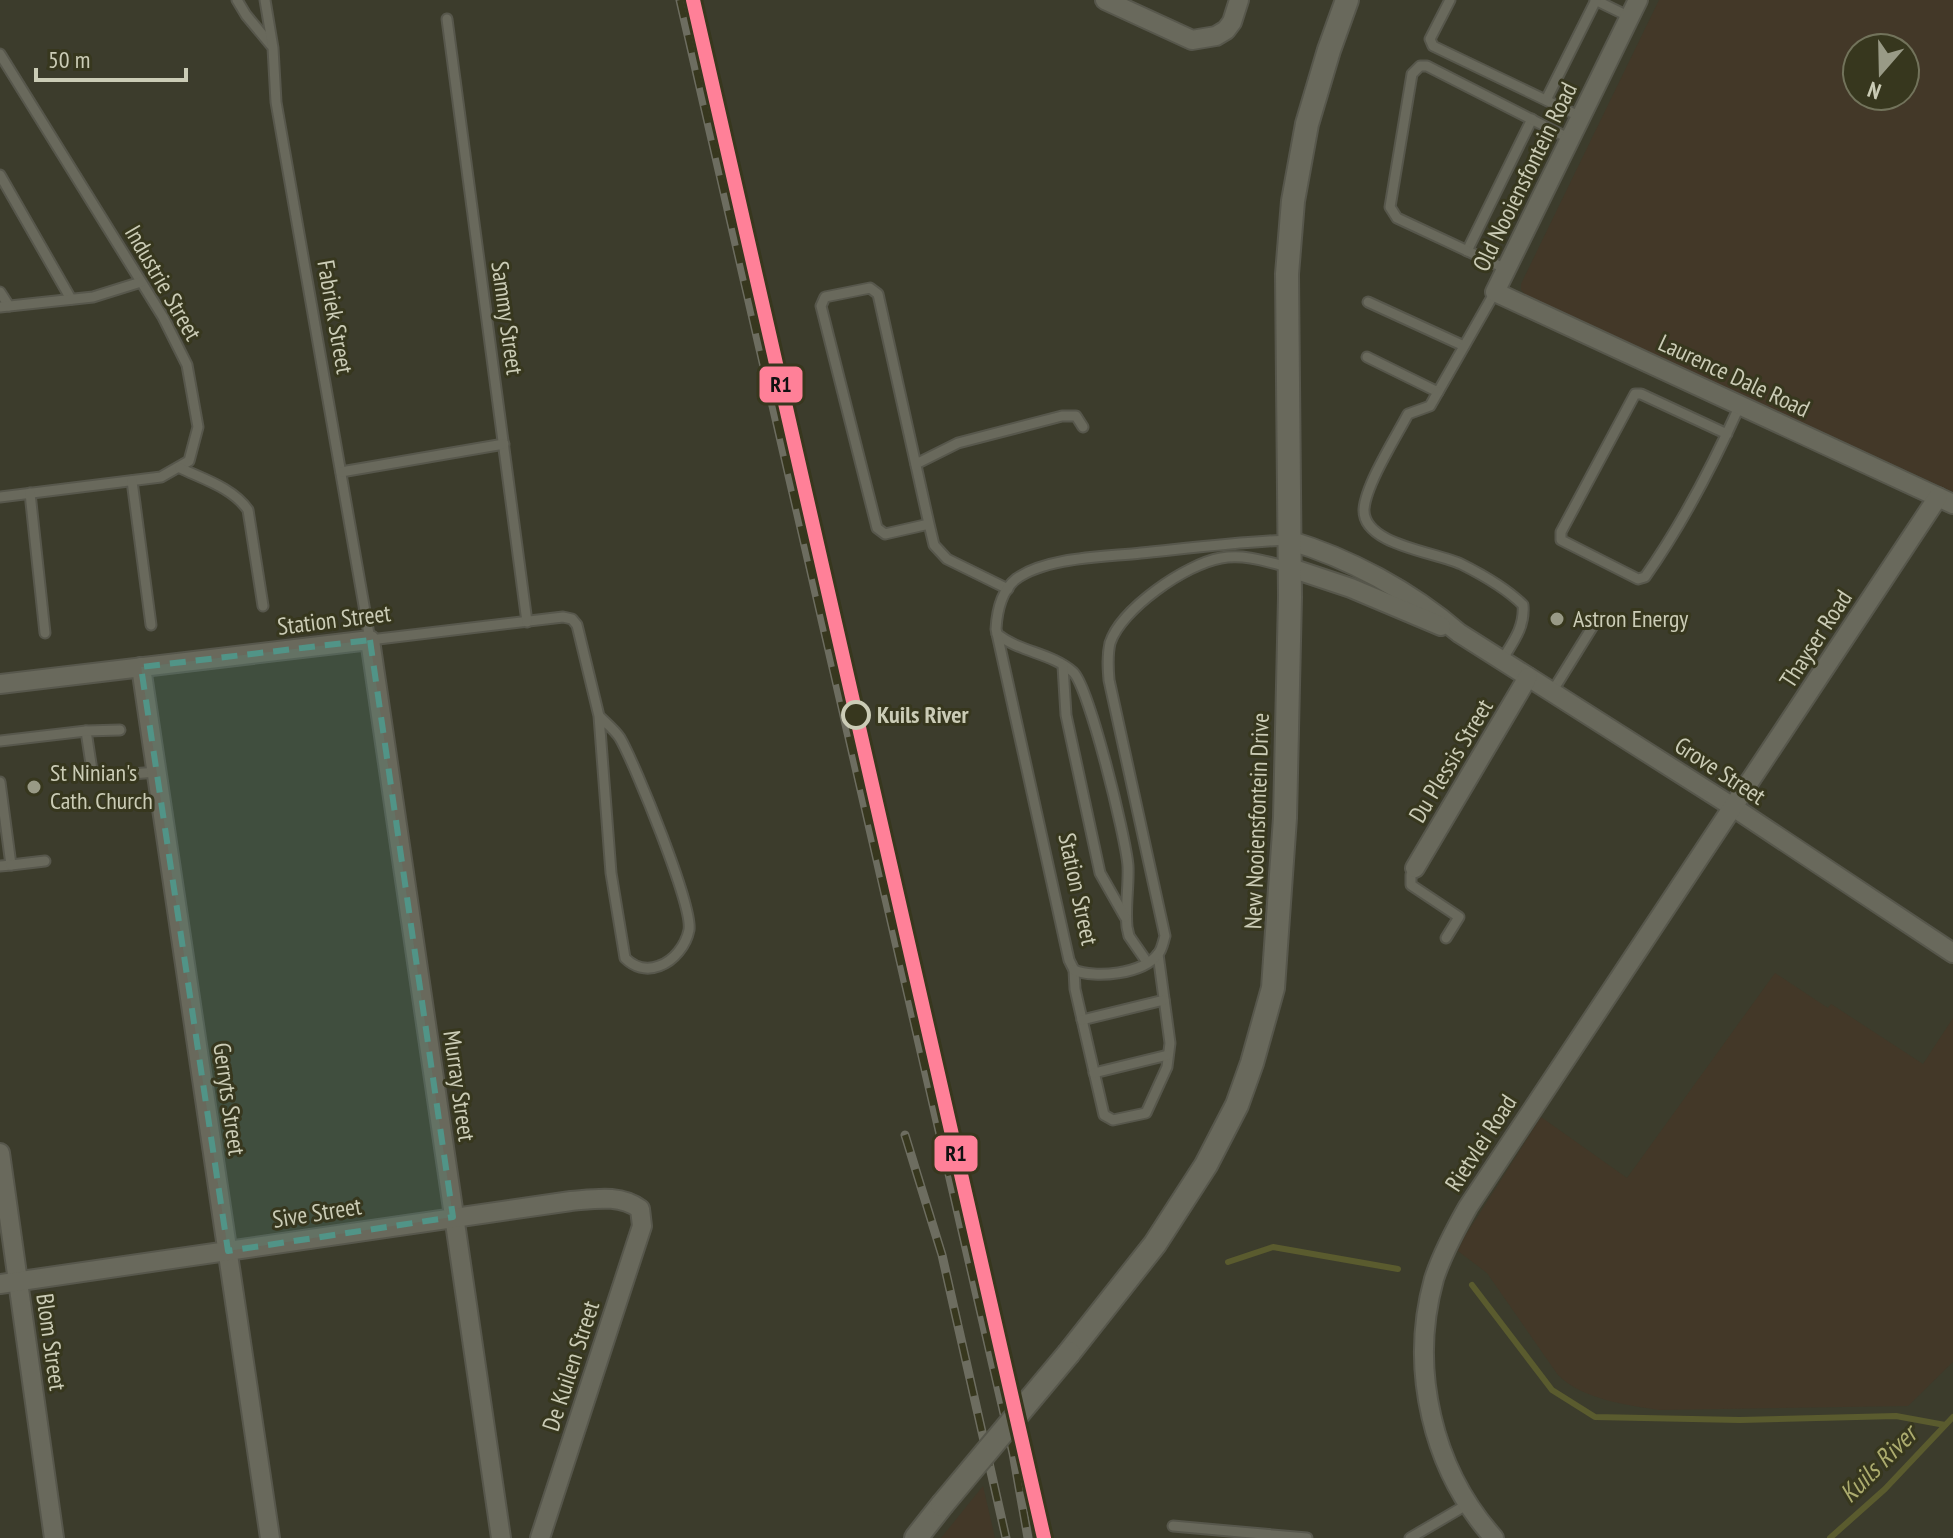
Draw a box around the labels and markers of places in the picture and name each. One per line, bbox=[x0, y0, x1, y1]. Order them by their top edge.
place label: Astron Energy bbox=[1573, 603, 1688, 634]
marker: Astron Energy bbox=[1548, 610, 1566, 628]
place label: Kuils River bbox=[877, 699, 970, 730]
marker: Kuils River bbox=[842, 701, 870, 729]
place label: St Ninian's Cath. Church bbox=[50, 757, 153, 816]
marker: St Ninian's Cath. Church bbox=[25, 778, 43, 796]

